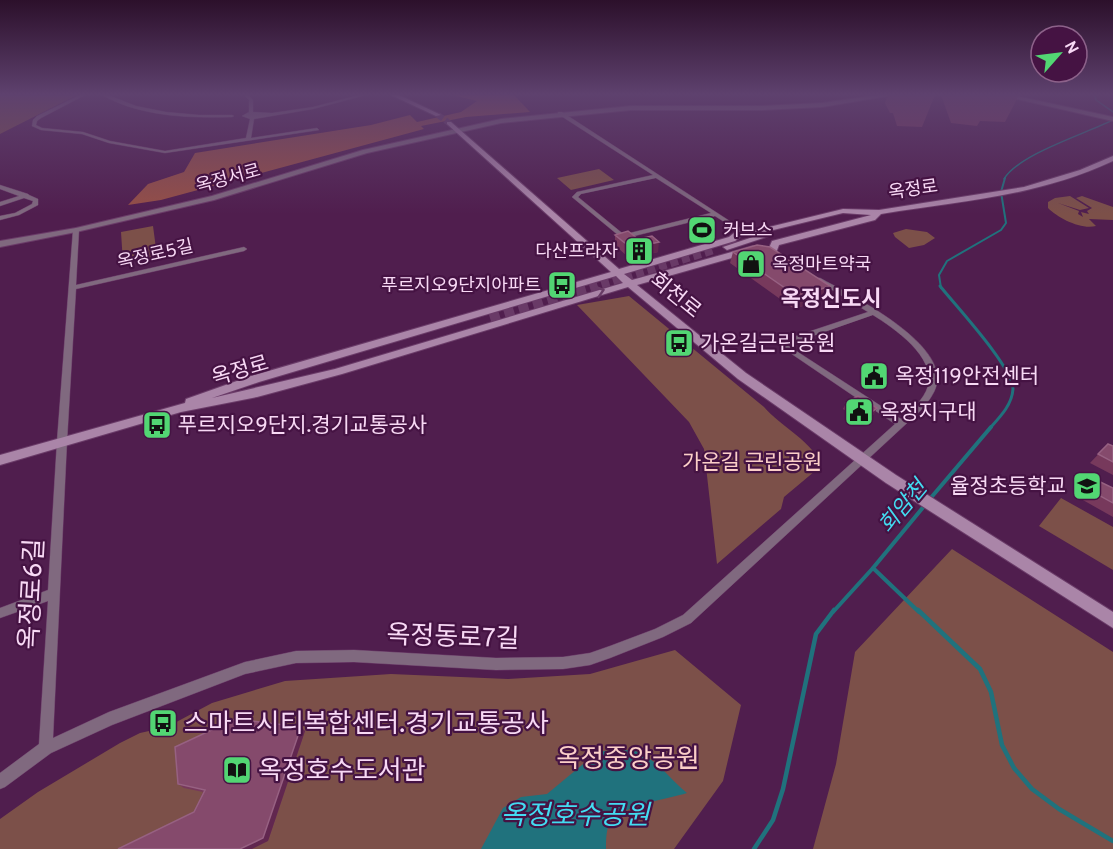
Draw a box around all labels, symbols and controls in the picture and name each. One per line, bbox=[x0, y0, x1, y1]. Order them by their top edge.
north arrow bbox=[1029, 24, 1089, 84]
text: N bbox=[1059, 38, 1082, 58]
street label: 옥정서로 bbox=[193, 160, 263, 199]
street label: 옥정로 bbox=[887, 176, 939, 205]
sports icon: 커브스 bbox=[686, 214, 718, 246]
place label: 커브스 bbox=[723, 220, 773, 243]
building icon: 다산프라자 bbox=[623, 235, 655, 267]
street label: 옥정로5길 bbox=[115, 236, 196, 275]
place label: 다산프라자 bbox=[535, 241, 618, 264]
shop icon: 옥정마트약국 bbox=[735, 248, 767, 280]
place label: 옥정마트약국 bbox=[772, 254, 871, 277]
street label: 회천로 bbox=[644, 267, 706, 325]
bus stop icon: 푸르지오9단지아파트 bbox=[546, 269, 578, 301]
place label: 푸르지오9단지아파트 bbox=[381, 275, 541, 298]
one-way arrow bbox=[594, 286, 605, 298]
district label: 옥정신도시 bbox=[780, 287, 882, 314]
bus stop icon: 가온길근린공원 bbox=[663, 327, 695, 359]
place label: 가온길근린공원 bbox=[700, 331, 835, 358]
street label: 옥정로 bbox=[209, 350, 272, 392]
public building icon: 옥정119안전센터 bbox=[858, 360, 890, 392]
place label: 옥정119안전센터 bbox=[895, 364, 1039, 391]
public building icon: 옥정지구대 bbox=[843, 396, 875, 428]
place label: 옥정지구대 bbox=[880, 400, 977, 427]
bus stop icon: 푸르지오9단지.경기교통공사 bbox=[141, 409, 173, 441]
place label: 푸르지오9단지.경기교통공사 bbox=[178, 413, 427, 440]
park label: 가온길 근린공원 bbox=[682, 450, 822, 477]
school or university icon: 율정초등학교 bbox=[1071, 470, 1103, 502]
water label: 회암천 bbox=[874, 474, 936, 540]
place label: 율정초등학교 bbox=[950, 474, 1066, 501]
street label: 옥정로6길 bbox=[14, 538, 53, 651]
street label: 옥정동로7길 bbox=[386, 620, 520, 657]
bus stop icon: 스마트시티복합센터.경기교통공사 bbox=[147, 707, 179, 739]
place label: 스마트시티복합센터.경기교통공사 bbox=[184, 709, 549, 742]
park label: 옥정중앙공원 bbox=[556, 744, 700, 777]
library icon: 옥정호수도서관 bbox=[221, 754, 253, 786]
place label: 옥정호수도서관 bbox=[258, 756, 426, 789]
water label: 옥정호수공원 bbox=[500, 800, 652, 834]

